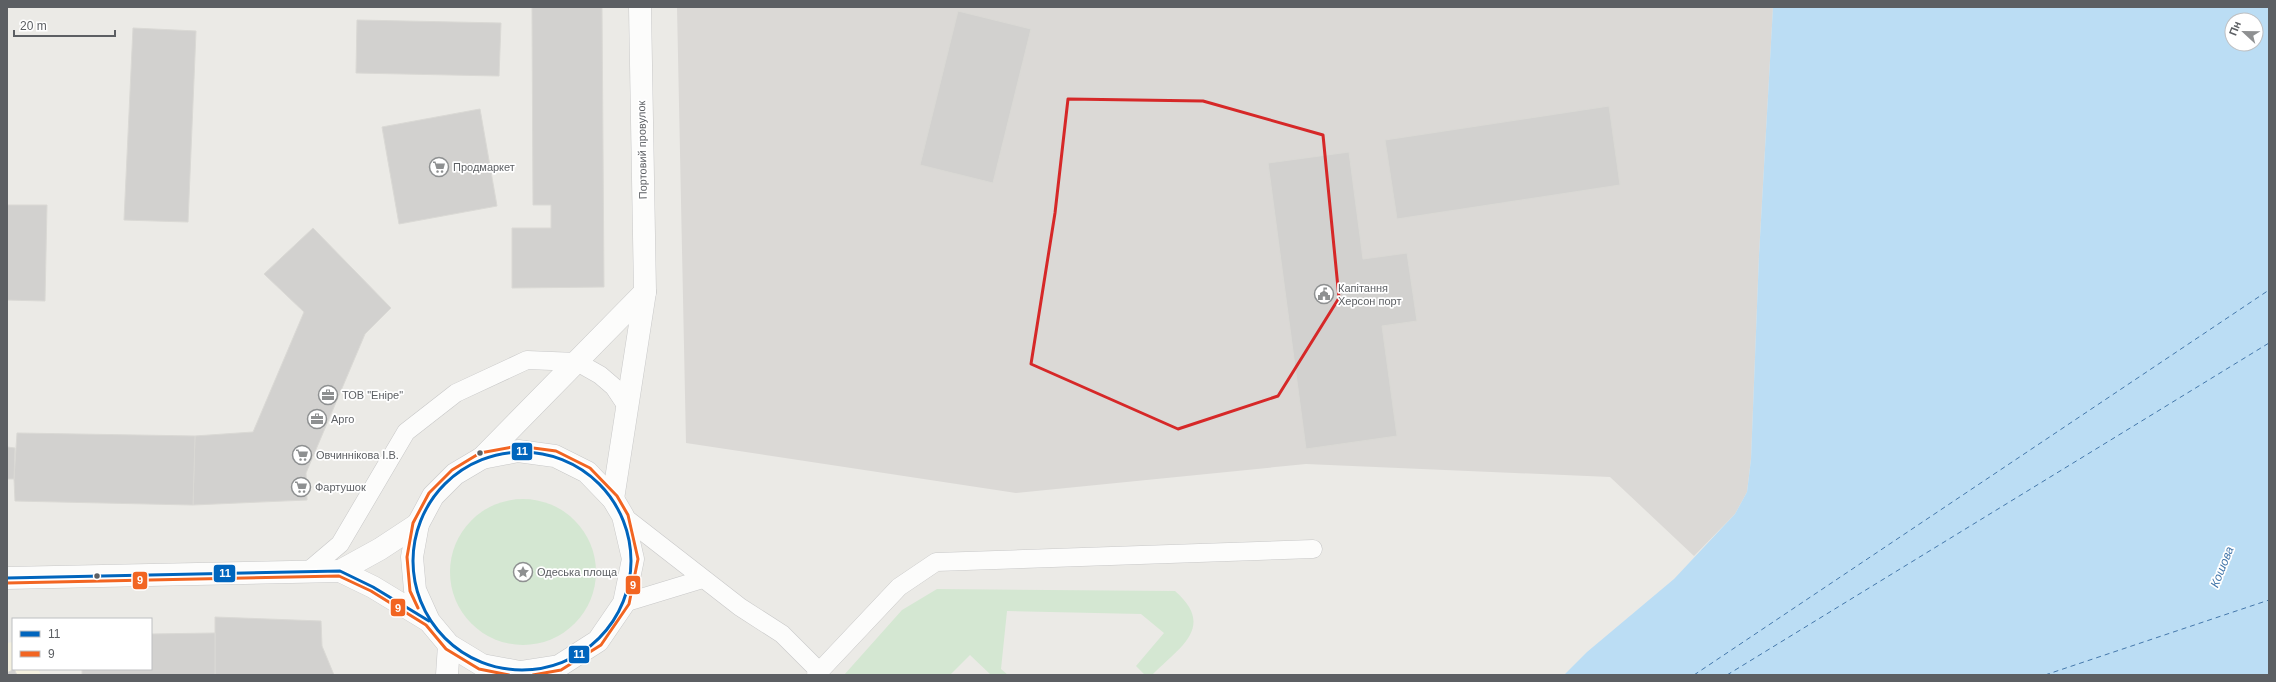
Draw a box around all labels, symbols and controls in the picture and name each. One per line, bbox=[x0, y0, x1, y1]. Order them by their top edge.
scale bar bbox=[14, 12, 115, 38]
north arrow bbox=[2224, 12, 2264, 52]
text: 20 m bbox=[20, 19, 47, 33]
text: Пн bbox=[2226, 19, 2243, 37]
street label: Портовий провулок bbox=[635, 100, 649, 199]
supermarket icon: Продмаркет bbox=[428, 156, 450, 178]
place label: Продмаркет bbox=[453, 161, 515, 173]
place label: Капітання Херсон порт bbox=[1338, 282, 1401, 307]
public building icon: Капітання Херсон порт bbox=[1313, 283, 1335, 305]
office icon: ТОВ "Еніре" bbox=[317, 384, 339, 406]
place label: ТОВ "Еніре" bbox=[342, 389, 403, 401]
office icon: Арго bbox=[306, 408, 328, 430]
place label: Арго bbox=[331, 413, 354, 425]
line badge: 11 bbox=[511, 442, 533, 461]
supermarket icon: Овчиннікова І.В. bbox=[291, 444, 313, 466]
text: 11 bbox=[516, 445, 528, 457]
unlabelled marker bbox=[475, 448, 485, 458]
place label: Овчиннікова І.В. bbox=[316, 449, 399, 461]
supermarket icon: Фартушок bbox=[290, 476, 312, 498]
place label: Фартушок bbox=[315, 481, 366, 493]
water label: Кошова bbox=[2207, 544, 2237, 590]
place icon: Одеська площа bbox=[512, 561, 534, 583]
line badge: 11 bbox=[213, 564, 236, 583]
place label: Одеська площа bbox=[537, 566, 618, 578]
text: 11 bbox=[219, 567, 231, 579]
unlabelled marker bbox=[92, 571, 102, 581]
line badge: 9 bbox=[132, 571, 148, 590]
text: 9 bbox=[137, 574, 143, 586]
line badge: 9 bbox=[625, 575, 641, 595]
text: 9 bbox=[630, 579, 636, 591]
line badge: 9 bbox=[390, 598, 406, 617]
text: 9 bbox=[395, 602, 401, 614]
legend bbox=[12, 618, 152, 670]
text: 11 bbox=[48, 627, 61, 641]
line badge: 11 bbox=[568, 645, 590, 664]
text: 9 bbox=[48, 647, 55, 661]
text: 11 bbox=[573, 648, 585, 660]

